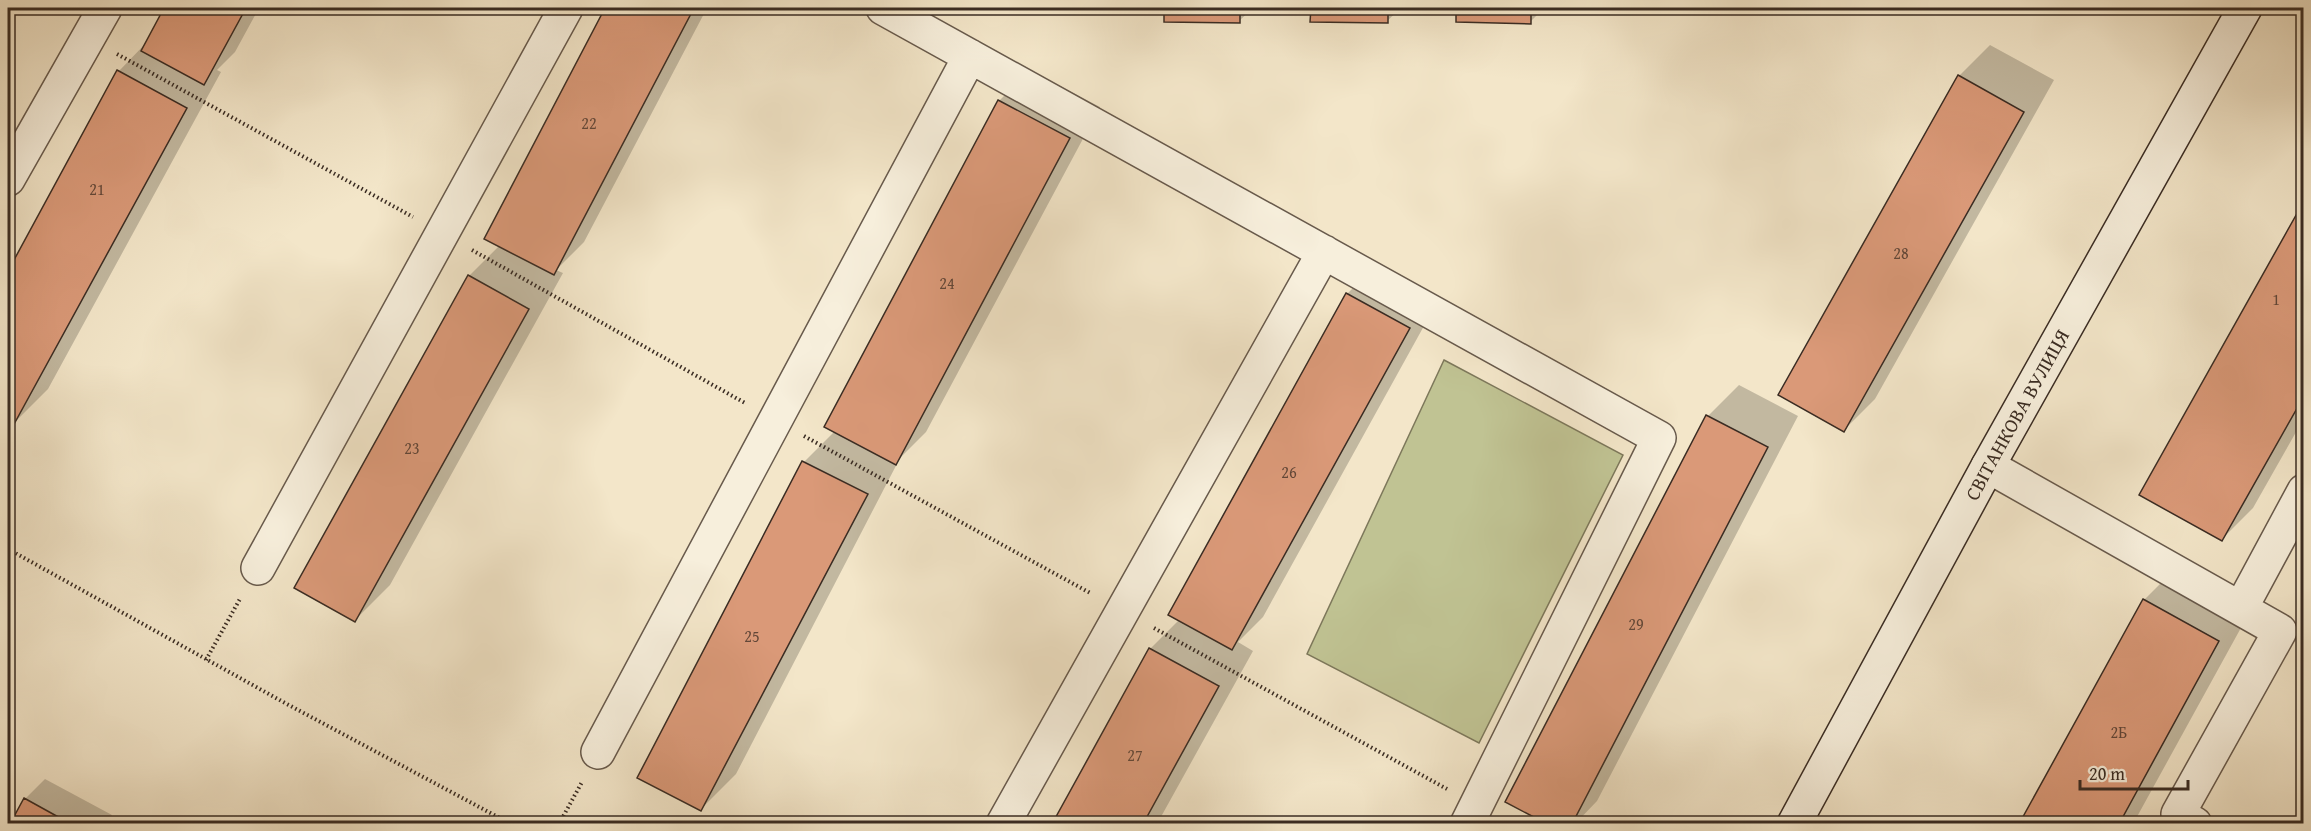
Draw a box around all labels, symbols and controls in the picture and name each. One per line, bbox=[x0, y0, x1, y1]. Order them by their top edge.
house number: 22 bbox=[581, 111, 597, 135]
house number: 21 bbox=[89, 177, 105, 201]
house number: 28 bbox=[1893, 241, 1909, 265]
house number: 24 bbox=[939, 271, 955, 295]
house number: 1 bbox=[2272, 287, 2280, 311]
street label: СВІТАНКОВА ВУЛИЦЯ bbox=[1957, 324, 2076, 505]
house number: 23 bbox=[404, 436, 420, 460]
house number: 26 bbox=[1281, 460, 1297, 484]
house number: 29 bbox=[1628, 612, 1644, 636]
house number: 25 bbox=[744, 624, 760, 648]
house number: 2Б bbox=[2111, 720, 2127, 744]
house number: 27 bbox=[1127, 743, 1143, 767]
scale bar bbox=[2080, 753, 2188, 791]
text: 20 m bbox=[2089, 760, 2125, 787]

